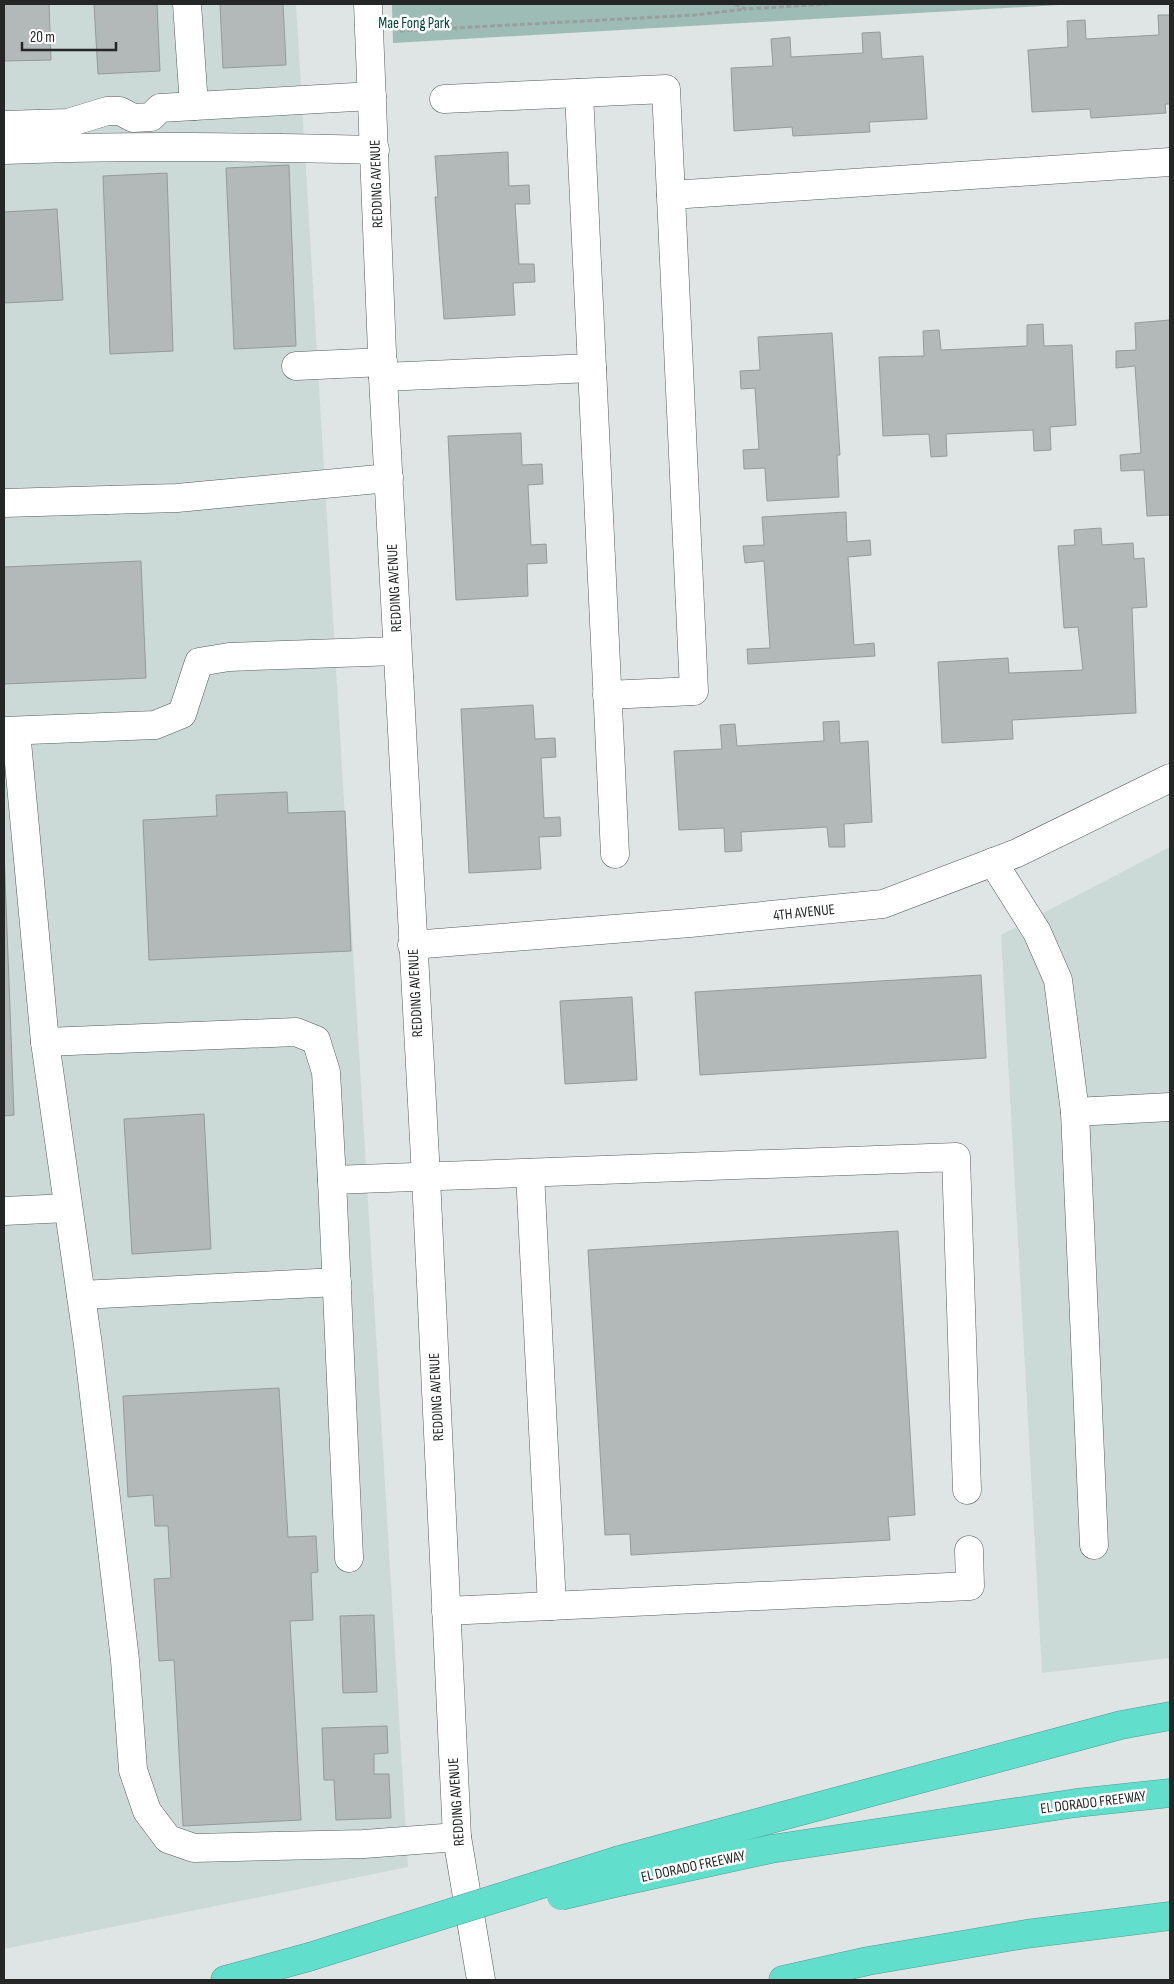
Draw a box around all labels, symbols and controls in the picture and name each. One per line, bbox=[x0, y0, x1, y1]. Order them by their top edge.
park label: Mae Fong Park bbox=[378, 14, 450, 33]
scale bar bbox=[22, 20, 116, 52]
text: 20 m bbox=[30, 28, 55, 47]
street label: REDDING AVENUE bbox=[365, 139, 388, 229]
street label: REDDING AVENUE bbox=[383, 543, 406, 633]
street label: 4TH AVENUE bbox=[772, 900, 836, 925]
street label: REDDING AVENUE bbox=[404, 948, 427, 1038]
street label: REDDING AVENUE bbox=[425, 1352, 448, 1442]
street label: REDDING AVENUE bbox=[444, 1757, 469, 1847]
street label: EL DORADO FREEWAY bbox=[1039, 1787, 1148, 1818]
street label: EL DORADO FREEWAY bbox=[639, 1846, 748, 1887]

